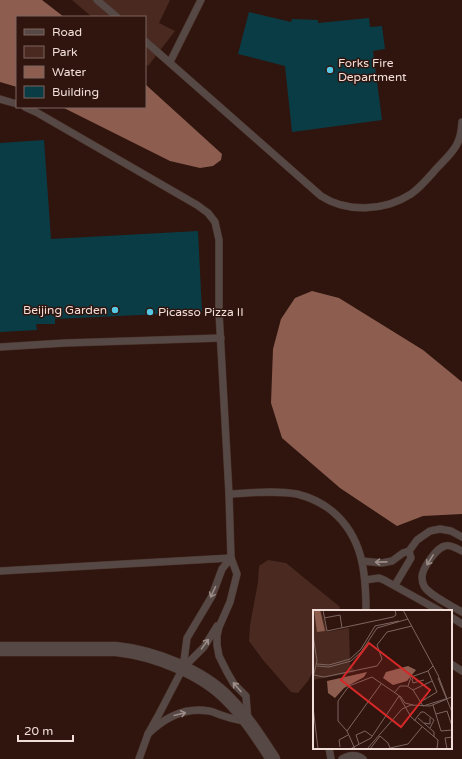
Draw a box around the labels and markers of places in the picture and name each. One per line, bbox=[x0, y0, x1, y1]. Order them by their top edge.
place label: Forks Fire Department bbox=[338, 56, 407, 84]
marker: Forks Fire Department bbox=[325, 65, 335, 75]
place label: Beijing Garden bbox=[23, 303, 107, 317]
marker: Beijing Garden bbox=[110, 305, 120, 315]
place label: Picasso Pizza II bbox=[158, 305, 244, 319]
marker: Picasso Pizza II bbox=[145, 307, 155, 317]

